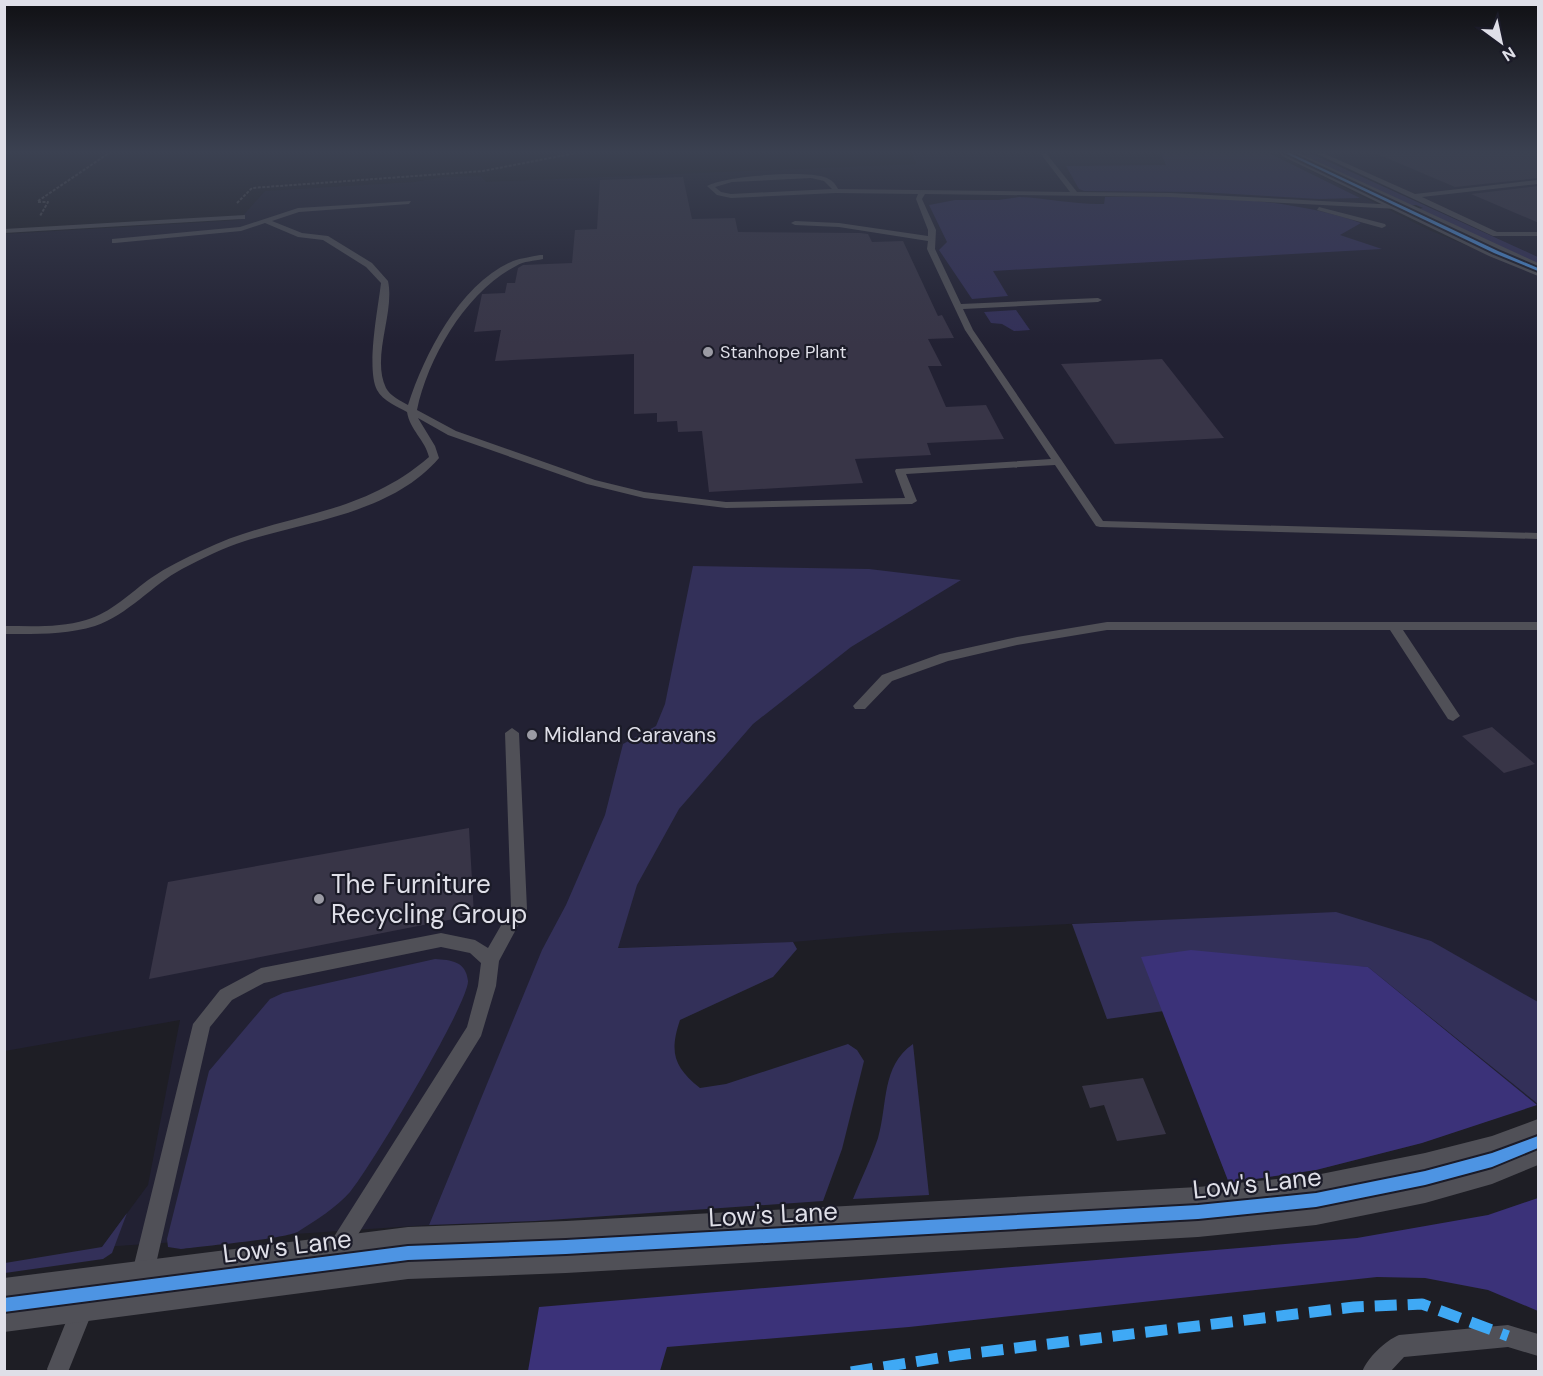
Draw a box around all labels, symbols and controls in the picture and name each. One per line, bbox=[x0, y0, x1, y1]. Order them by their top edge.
north arrow bbox=[1471, 12, 1531, 72]
text: N bbox=[1498, 42, 1520, 66]
place label: Stanhope Plant bbox=[720, 340, 847, 364]
marker: Stanhope Plant bbox=[701, 345, 715, 359]
place label: Midland Caravans bbox=[544, 721, 717, 749]
marker: Midland Caravans bbox=[525, 728, 539, 742]
place label: The Furniture Recycling Group bbox=[331, 867, 527, 931]
marker: The Furniture Recycling Group bbox=[312, 892, 326, 906]
street label: Low's Lane bbox=[1191, 1159, 1323, 1207]
street label: Low's Lane bbox=[707, 1194, 839, 1234]
street label: Low's Lane bbox=[221, 1221, 353, 1271]

